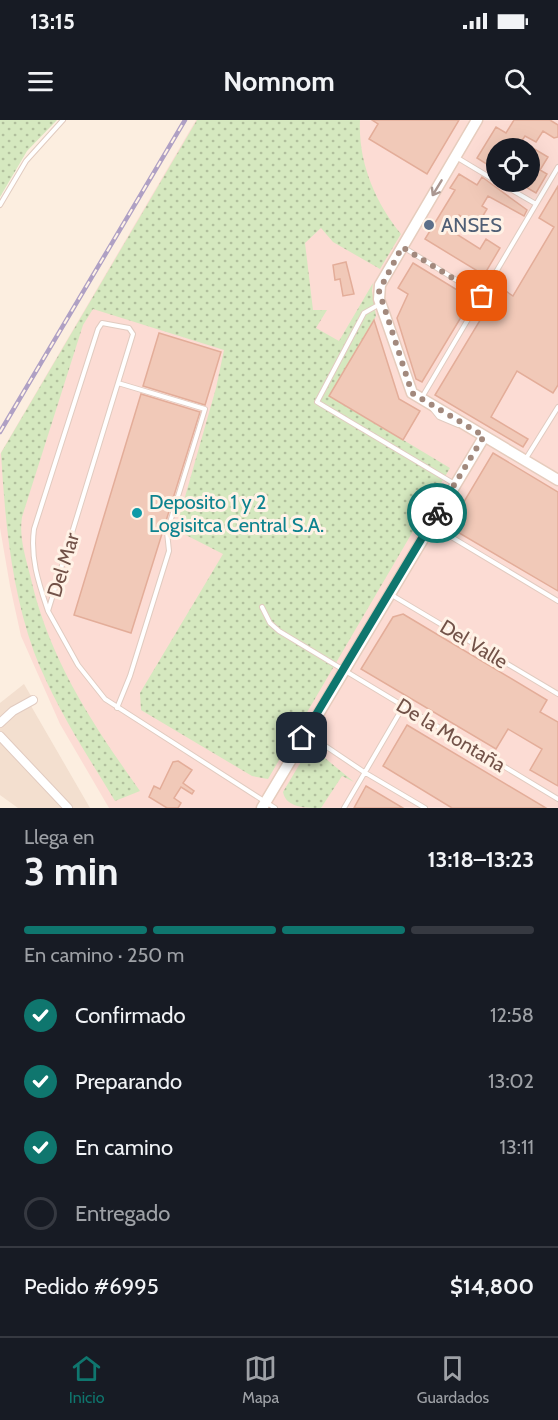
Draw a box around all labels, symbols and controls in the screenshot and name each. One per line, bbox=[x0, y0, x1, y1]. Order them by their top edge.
text: 13:15 bbox=[30, 8, 75, 35]
icon: menu bbox=[24, 65, 57, 98]
text: Nomnom bbox=[223, 65, 335, 98]
icon: search bbox=[501, 65, 534, 98]
map controls bbox=[486, 138, 540, 192]
button: locate bbox=[486, 138, 540, 192]
one-way arrow bbox=[431, 179, 442, 197]
place label: ANSES bbox=[441, 213, 502, 237]
marker: ANSES bbox=[422, 218, 436, 232]
pin bbox=[456, 270, 507, 321]
icon: bag bbox=[465, 279, 498, 312]
courier bbox=[407, 483, 467, 543]
place label: Deposito 1 y 2 Logisitca Central S.A. bbox=[149, 490, 324, 537]
icon: bike bbox=[421, 497, 454, 530]
marker: Deposito 1 y 2 Logisitca Central S.A. bbox=[130, 506, 144, 520]
street label: Del Mar bbox=[42, 529, 84, 600]
street label: Del Valle bbox=[436, 615, 512, 673]
street label: De la Montaña bbox=[392, 693, 510, 777]
pin bbox=[276, 712, 327, 763]
icon: home bbox=[285, 721, 318, 754]
text: Llega en bbox=[24, 825, 94, 849]
text: 13:18–13:23 bbox=[427, 846, 534, 873]
text: 3 min bbox=[24, 847, 119, 895]
text: En camino · 250 m bbox=[24, 943, 184, 967]
icon: check bbox=[24, 999, 57, 1032]
text: Confirmado bbox=[75, 1002, 186, 1029]
text: 12:58 bbox=[490, 1003, 534, 1027]
icon: check bbox=[24, 1065, 57, 1098]
text: Preparando bbox=[75, 1068, 182, 1095]
text: 13:02 bbox=[488, 1069, 534, 1093]
icon: check bbox=[24, 1131, 57, 1164]
text: En camino bbox=[75, 1134, 173, 1161]
text: 13:11 bbox=[499, 1135, 534, 1159]
text: Entregado bbox=[75, 1200, 170, 1227]
text: Pedido #6995 bbox=[24, 1273, 159, 1300]
text: $14,800 bbox=[450, 1273, 534, 1300]
tab: Inicio bbox=[69, 1352, 105, 1407]
tab: Mapa bbox=[242, 1352, 279, 1407]
tab: Guardados bbox=[417, 1352, 489, 1407]

